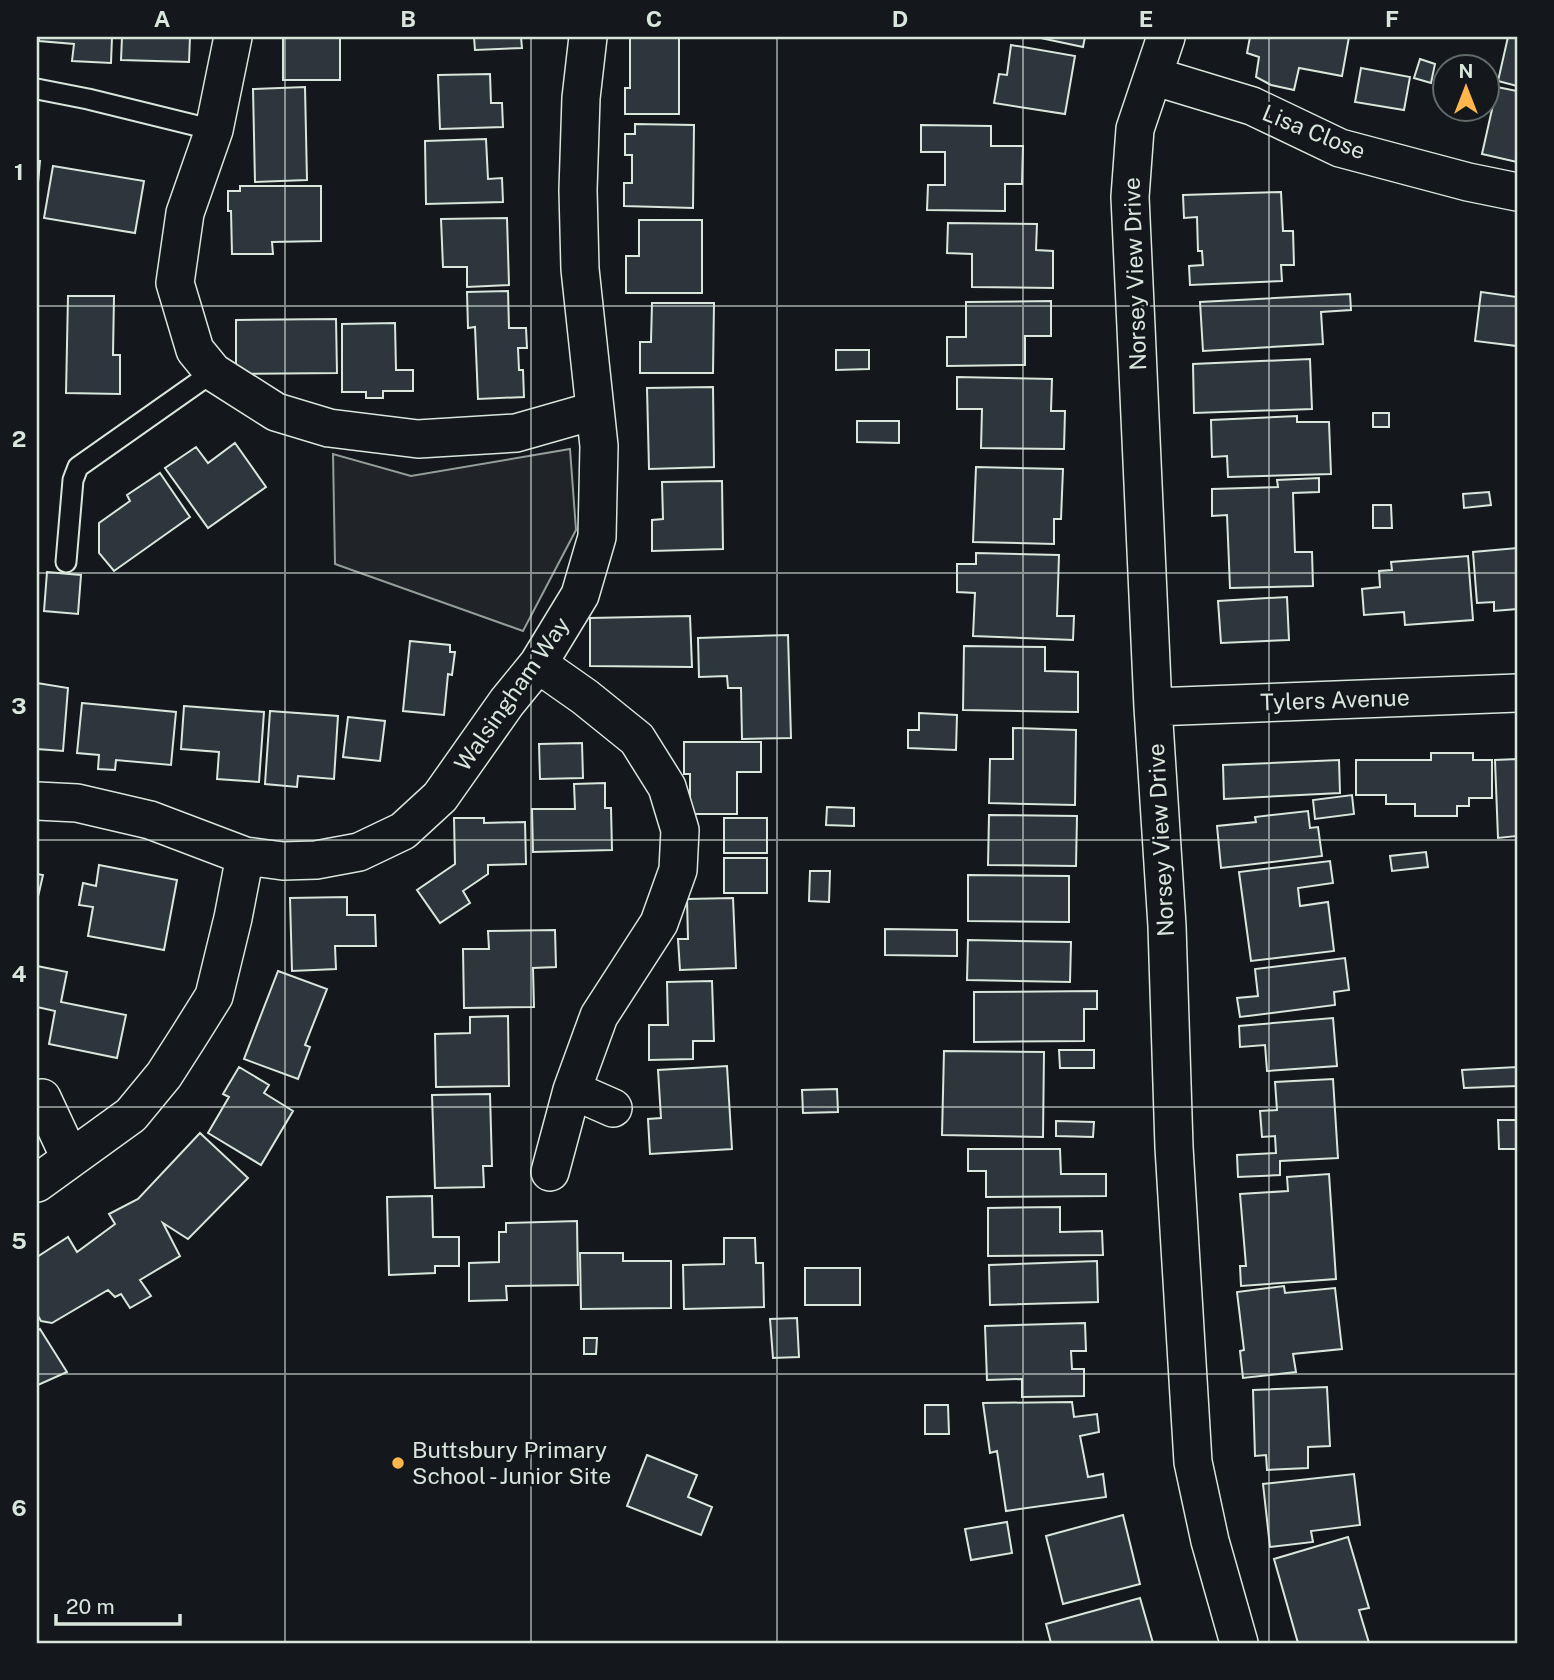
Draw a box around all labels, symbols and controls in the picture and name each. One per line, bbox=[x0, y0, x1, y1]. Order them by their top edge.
text: A bbox=[154, 5, 171, 32]
text: B bbox=[400, 5, 416, 32]
text: C bbox=[646, 5, 662, 32]
text: D bbox=[892, 5, 908, 32]
text: E bbox=[1139, 5, 1153, 32]
text: F bbox=[1385, 5, 1399, 32]
north arrow bbox=[1432, 52, 1502, 122]
text: N bbox=[1459, 60, 1473, 82]
street label: Lisa Close bbox=[1259, 99, 1370, 164]
text: 1 bbox=[14, 158, 24, 185]
street label: Norsey View Drive bbox=[1118, 177, 1151, 371]
text: 2 bbox=[12, 425, 26, 452]
street label: Walsingham Way bbox=[448, 612, 575, 776]
street label: Tylers Avenue bbox=[1260, 683, 1410, 716]
text: 3 bbox=[11, 692, 27, 719]
street label: Norsey View Drive bbox=[1142, 743, 1179, 937]
text: 4 bbox=[11, 960, 27, 987]
text: 5 bbox=[11, 1227, 27, 1254]
place label: Buttsbury Primary School - Junior Site bbox=[412, 1436, 611, 1489]
marker: Buttsbury Primary School - Junior Site bbox=[390, 1455, 406, 1471]
text: 6 bbox=[11, 1494, 27, 1521]
scale bar bbox=[56, 1582, 180, 1626]
text: 20 m bbox=[66, 1594, 115, 1619]

